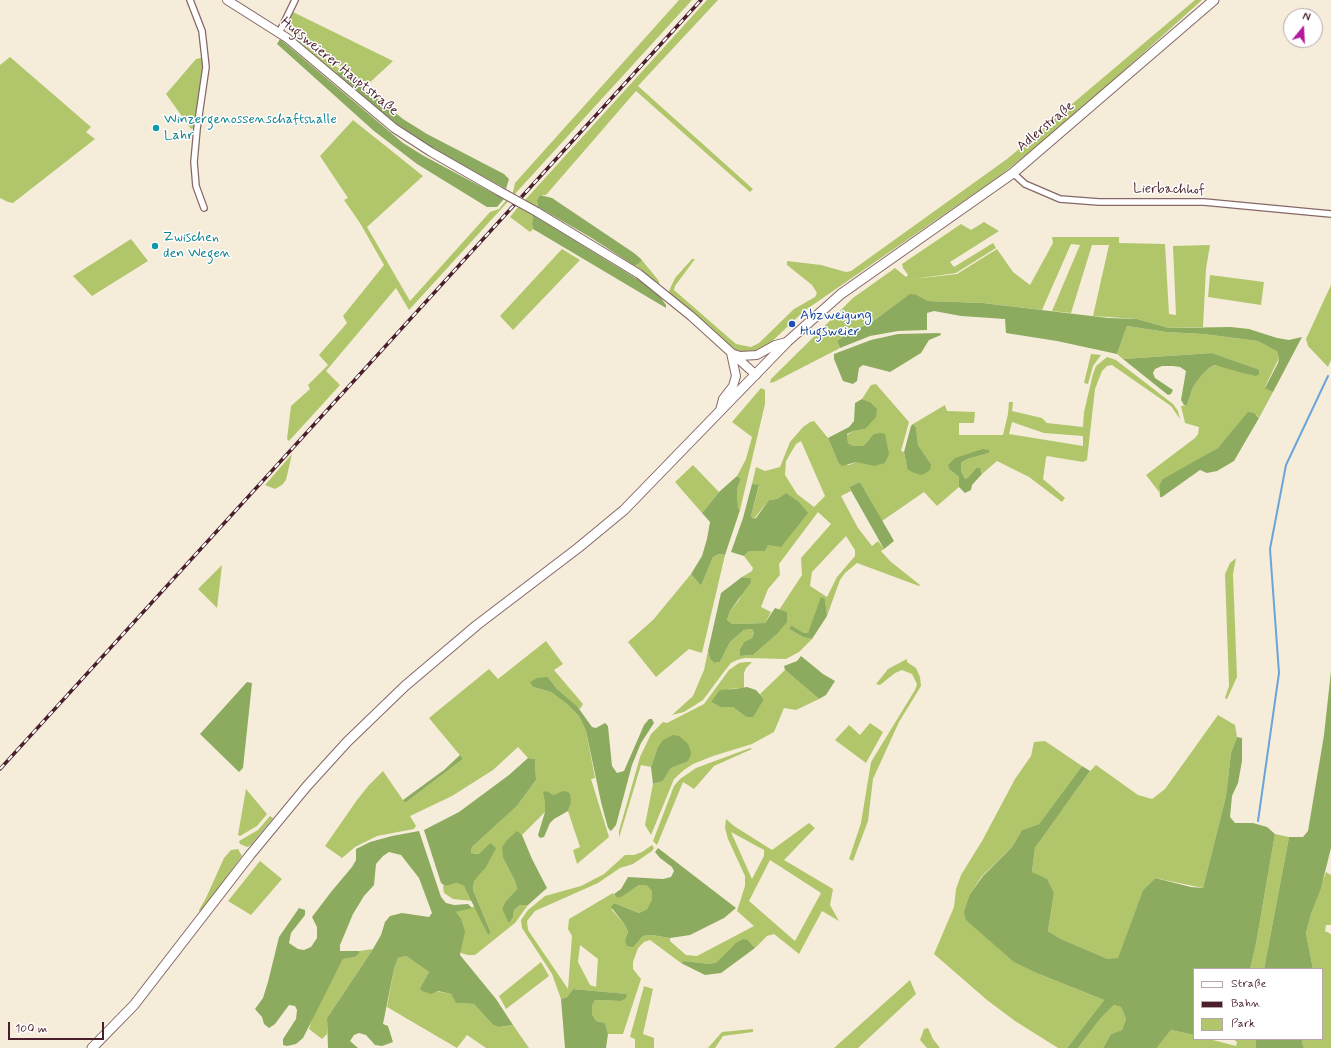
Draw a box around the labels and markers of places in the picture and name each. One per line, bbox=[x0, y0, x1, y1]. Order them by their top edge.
place label: Winzergenossenschaftshalle Lahr bbox=[164, 112, 337, 144]
marker: Winzergenossenschaftshalle Lahr bbox=[151, 123, 161, 133]
place label: Zwischen den Wegen bbox=[163, 230, 231, 262]
marker: Zwischen den Wegen bbox=[150, 241, 160, 251]
place label: Abzweigung Hugsweier bbox=[800, 308, 872, 340]
marker: Abzweigung Hugsweier bbox=[787, 319, 797, 329]

